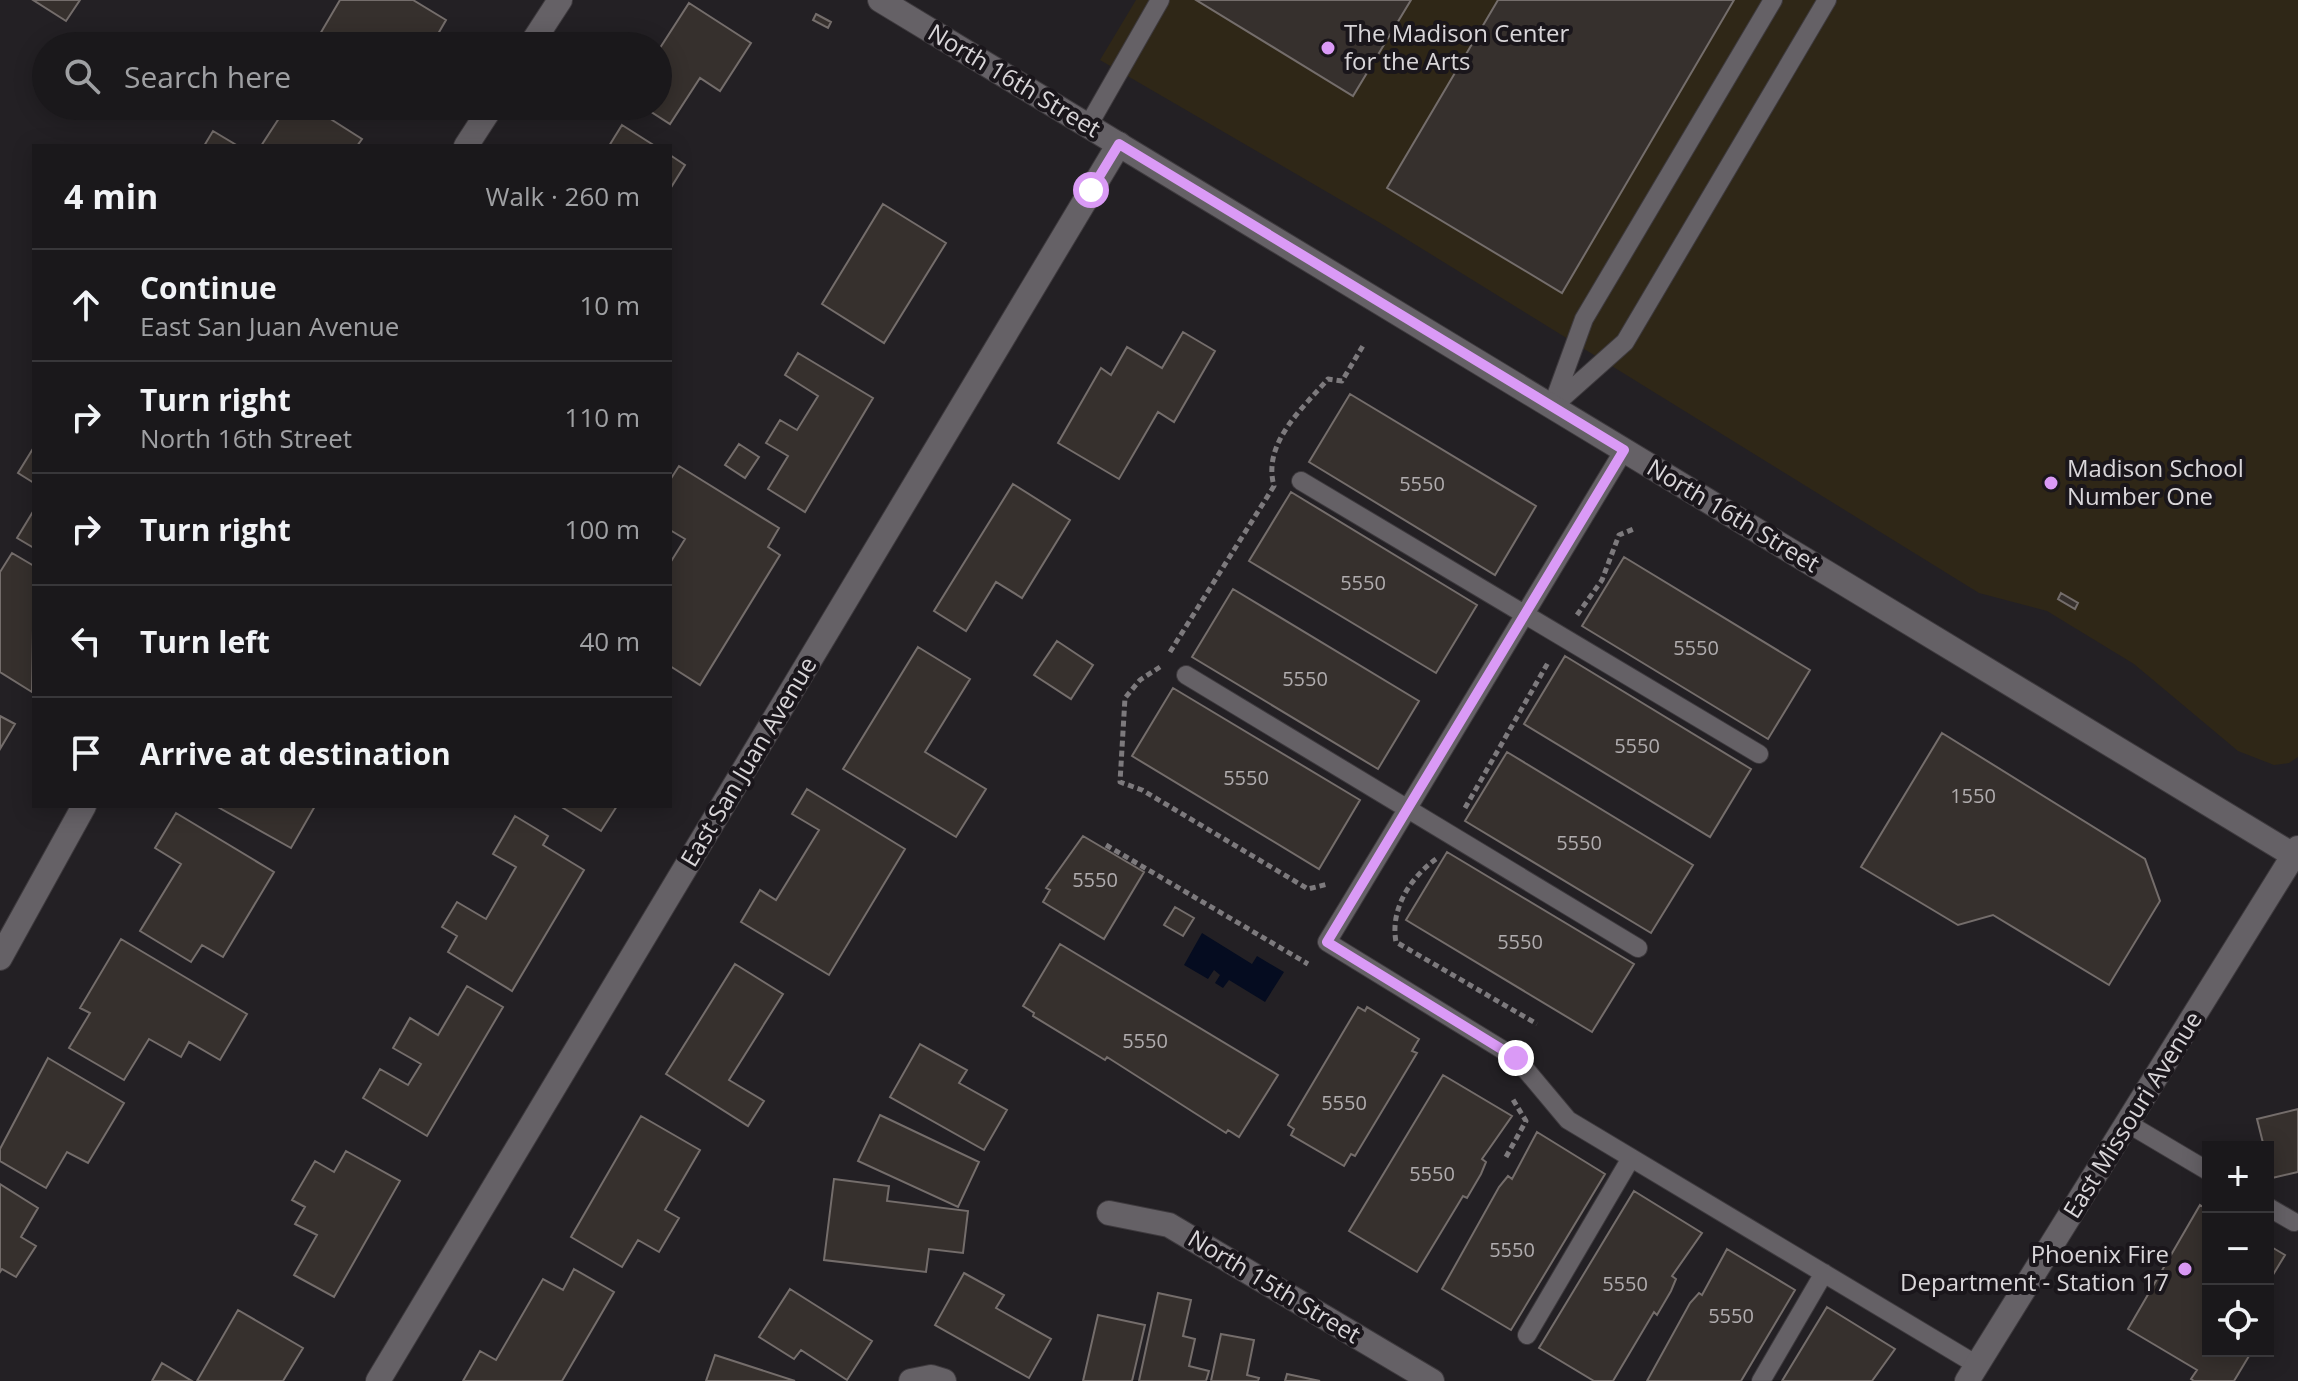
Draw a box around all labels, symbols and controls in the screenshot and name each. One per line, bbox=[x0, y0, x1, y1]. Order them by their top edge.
street label: North 16th Street bbox=[922, 15, 1107, 144]
place label: The Madison Center for the Arts bbox=[1344, 16, 1569, 77]
search box bbox=[32, 32, 672, 120]
marker: The Madison Center for the Arts bbox=[1319, 39, 1337, 57]
icon: search bbox=[60, 54, 104, 98]
text: Search here bbox=[124, 56, 291, 97]
route start bbox=[1073, 172, 1109, 208]
text: 4 min bbox=[64, 173, 158, 219]
text: Walk · 260 m bbox=[486, 178, 640, 214]
text: Continue bbox=[140, 267, 277, 308]
icon: ahead bbox=[64, 283, 108, 327]
text: 10 m bbox=[579, 287, 640, 323]
text: East San Juan Avenue bbox=[140, 308, 399, 344]
text: Turn right bbox=[140, 379, 291, 420]
icon: right bbox=[64, 395, 108, 439]
text: 110 m bbox=[565, 399, 640, 435]
text: North 16th Street bbox=[140, 420, 352, 456]
street label: North 16th Street bbox=[1641, 450, 1826, 579]
place label: Madison School Number One bbox=[2067, 451, 2244, 512]
house number: 5550 bbox=[1399, 470, 1445, 497]
marker: Madison School Number One bbox=[2042, 474, 2060, 492]
icon: right bbox=[64, 507, 108, 551]
text: Turn right bbox=[140, 509, 291, 550]
text: 100 m bbox=[565, 511, 640, 547]
house number: 5550 bbox=[1340, 569, 1386, 596]
icon: left bbox=[64, 619, 108, 663]
text: Turn left bbox=[140, 621, 270, 662]
text: 40 m bbox=[579, 623, 640, 659]
house number: 5550 bbox=[1673, 634, 1719, 661]
street label: East San Juan Avenue bbox=[672, 650, 823, 872]
house number: 5550 bbox=[1282, 665, 1328, 692]
icon: arrive bbox=[64, 731, 108, 775]
house number: 5550 bbox=[1614, 732, 1660, 759]
text: Arrive at destination bbox=[140, 733, 451, 774]
house number: 5550 bbox=[1223, 764, 1269, 791]
house number: 1550 bbox=[1950, 782, 1996, 809]
house number: 5550 bbox=[1556, 829, 1602, 856]
house number: 5550 bbox=[1072, 866, 1118, 893]
house number: 5550 bbox=[1497, 928, 1543, 955]
street label: East Missouri Avenue bbox=[2055, 1004, 2209, 1224]
house number: 5550 bbox=[1122, 1027, 1168, 1054]
route end bbox=[1498, 1040, 1534, 1076]
house number: 5550 bbox=[1321, 1089, 1367, 1116]
map controls bbox=[2202, 1141, 2274, 1357]
button: + bbox=[2202, 1141, 2274, 1213]
house number: 5550 bbox=[1409, 1160, 1455, 1187]
button: − bbox=[2202, 1213, 2274, 1285]
street label: North 15th Street bbox=[1182, 1221, 1367, 1350]
house number: 5550 bbox=[1489, 1236, 1535, 1263]
place label: Phoenix Fire Department - Station 17 bbox=[1900, 1237, 2169, 1298]
marker: Phoenix Fire Department - Station 17 bbox=[2176, 1260, 2194, 1278]
house number: 5550 bbox=[1602, 1270, 1648, 1297]
button: locate bbox=[2202, 1285, 2274, 1357]
house number: 5550 bbox=[1708, 1302, 1754, 1329]

